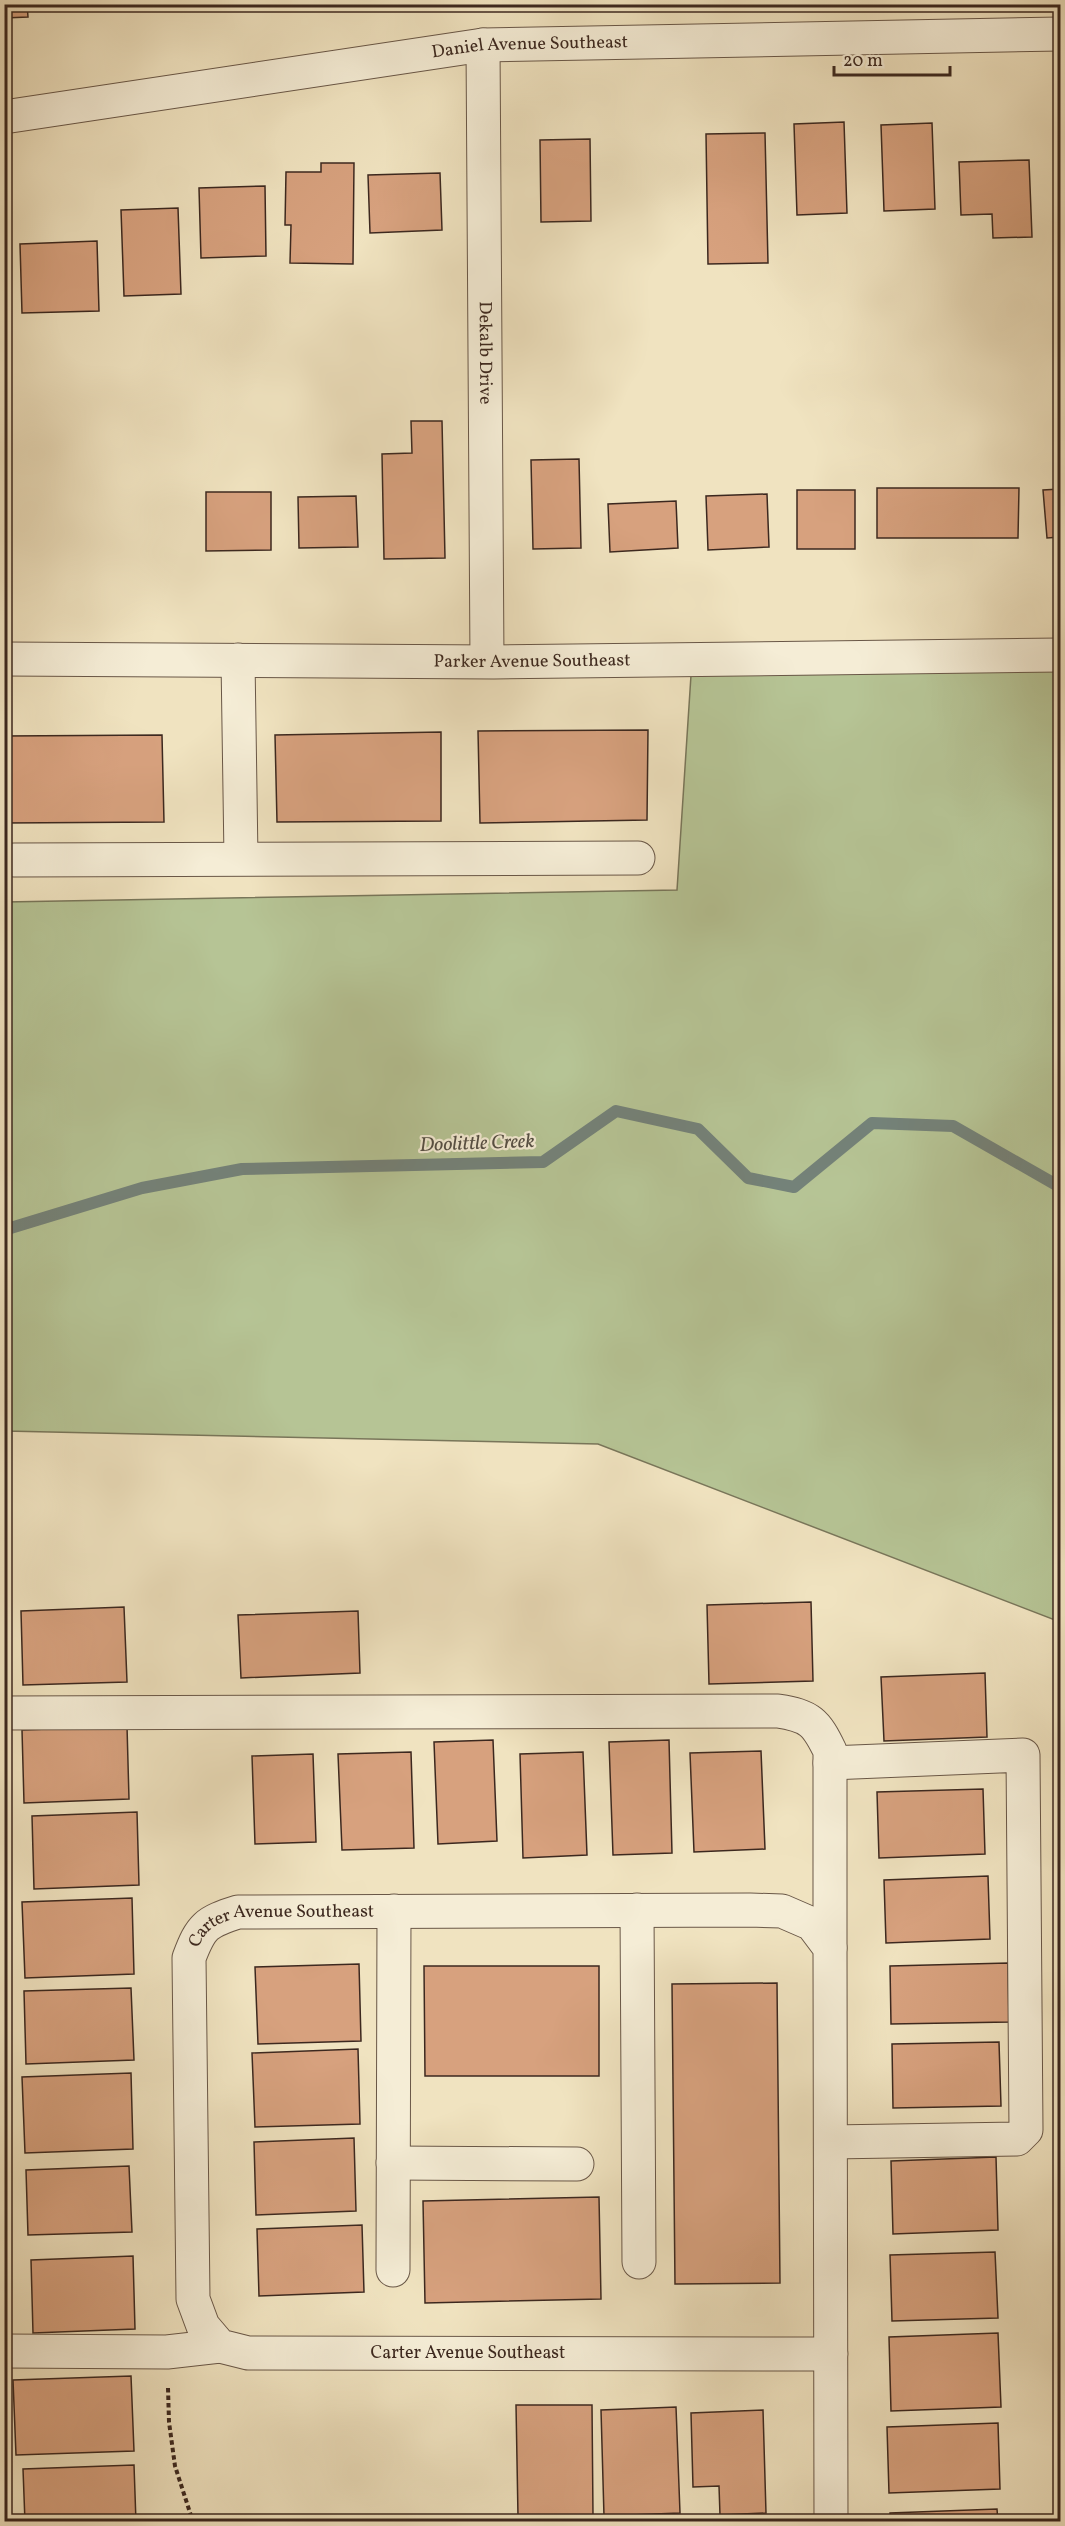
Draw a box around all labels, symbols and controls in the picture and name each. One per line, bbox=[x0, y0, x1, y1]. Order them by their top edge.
street label: Daniel Avenue Southeast bbox=[430, 30, 628, 65]
scale bar bbox=[834, 39, 950, 77]
text: 20 m bbox=[843, 49, 883, 74]
street label: Dekalb Drive bbox=[472, 301, 498, 405]
street label: Parker Avenue Southeast bbox=[433, 648, 631, 675]
water label: Doolittle Creek bbox=[419, 1128, 535, 1160]
street label: Carter Avenue Southeast bbox=[182, 1899, 374, 1952]
street label: Carter Avenue Southeast bbox=[371, 2341, 565, 2366]

